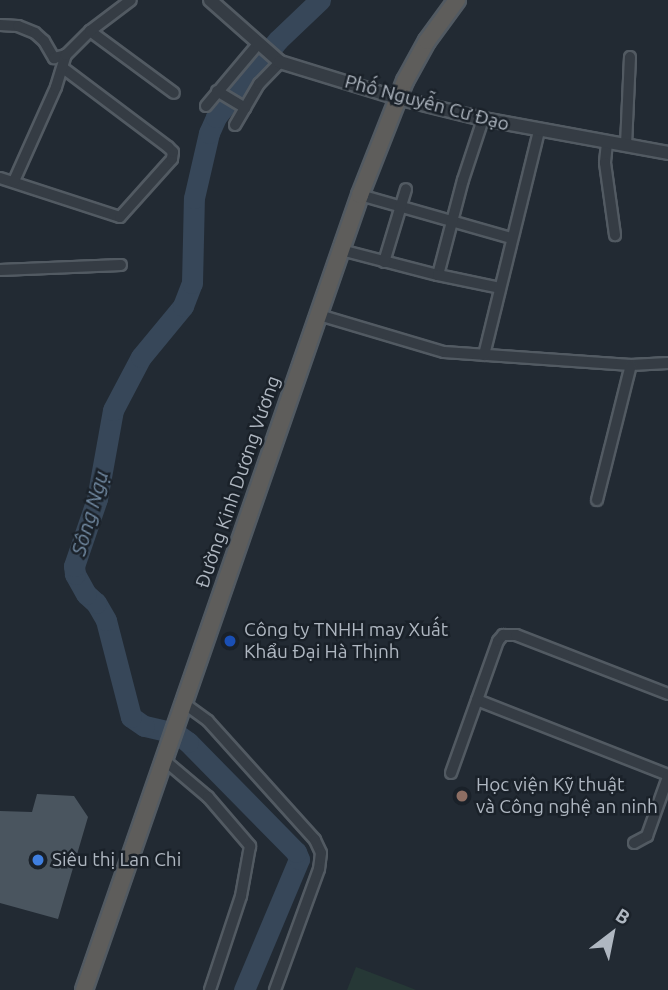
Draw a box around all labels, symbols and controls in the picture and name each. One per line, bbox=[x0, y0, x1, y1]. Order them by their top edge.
street label: Phố Nguyễn Cư Đạo bbox=[342, 70, 512, 136]
street label: Đường Kinh Dương Vương bbox=[191, 373, 285, 591]
water label: Sông Ngụ bbox=[65, 468, 113, 558]
place label: Công ty TNHH may Xuất Khẩu Đại Hà Thịnh bbox=[244, 619, 448, 663]
marker: Công ty TNHH may Xuất Khẩu Đại Hà Thịnh bbox=[222, 633, 238, 649]
place label: Học viện Kỹ thuật và Công nghệ an ninh bbox=[476, 774, 658, 818]
marker: Học viện Kỹ thuật và Công nghệ an ninh bbox=[454, 788, 470, 804]
place label: Siêu thị Lan Chi bbox=[52, 849, 181, 871]
marker: Siêu thị Lan Chi bbox=[30, 852, 46, 868]
north arrow bbox=[577, 899, 647, 969]
text: B bbox=[612, 904, 634, 929]

